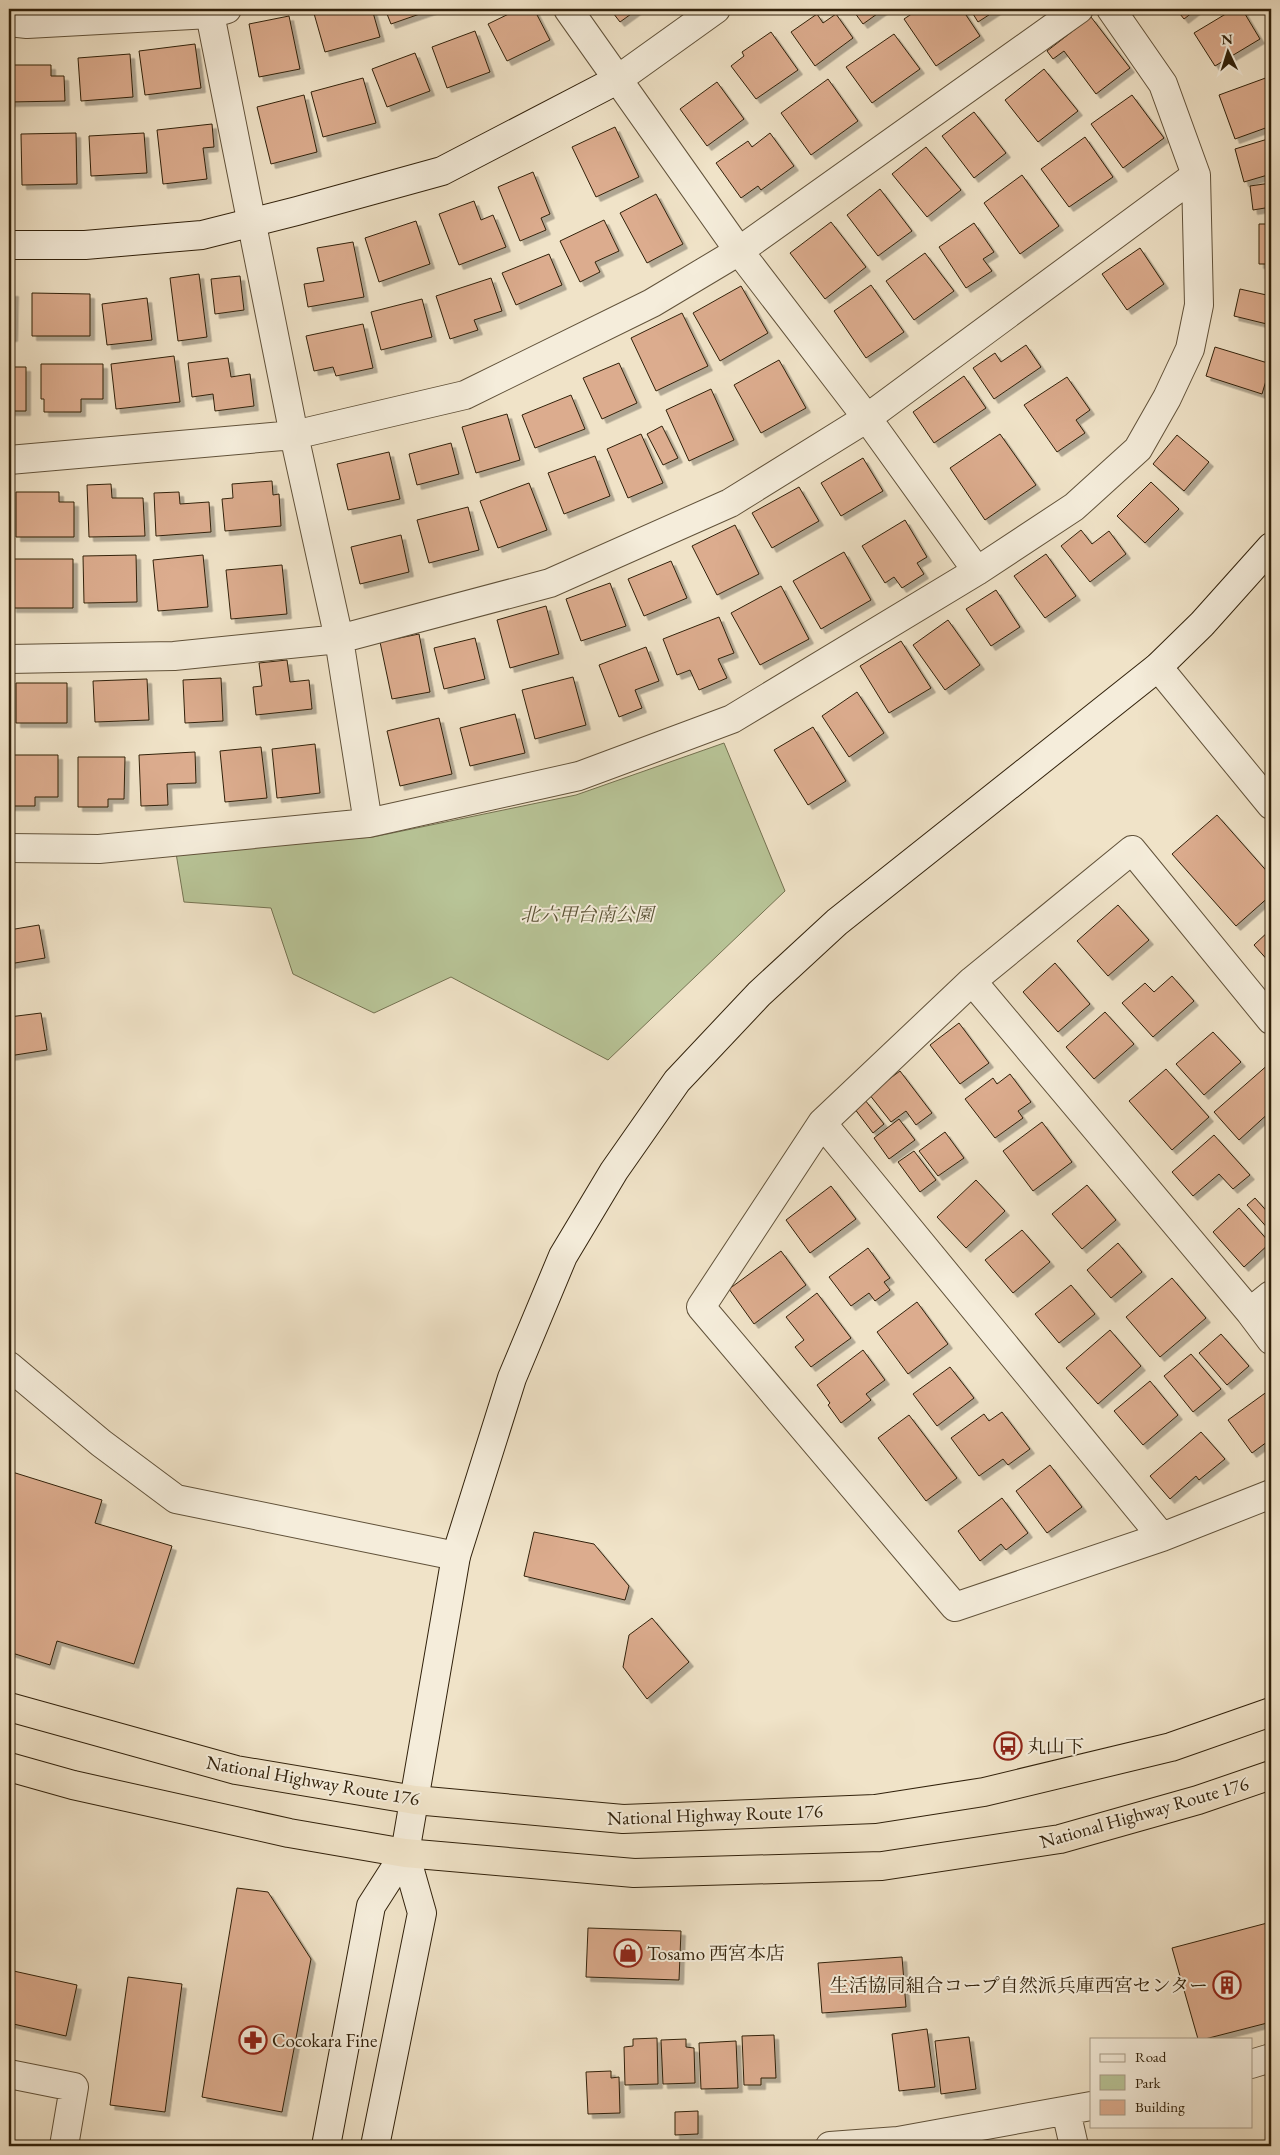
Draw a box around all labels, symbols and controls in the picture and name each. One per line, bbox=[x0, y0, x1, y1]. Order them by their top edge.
north arrow bbox=[1202, 28, 1252, 78]
text: N bbox=[1221, 30, 1234, 48]
park label: 北六甲台南公園 bbox=[520, 902, 656, 927]
bus stop icon: 丸山下 bbox=[993, 1731, 1023, 1761]
place label: 丸山下 bbox=[1027, 1734, 1084, 1759]
street label: National Highway Route 176 bbox=[204, 1749, 421, 1812]
street label: National Highway Route 176 bbox=[1037, 1771, 1251, 1854]
street label: National Highway Route 176 bbox=[607, 1798, 823, 1831]
shop icon: Tosamo 西宮本店 bbox=[613, 1938, 643, 1968]
place label: Tosamo 西宮本店 bbox=[647, 1941, 785, 1966]
building icon: 生活協同組合コープ自然派兵庫西宮センター bbox=[1212, 1970, 1242, 2000]
place label: 生活協同組合コープ自然派兵庫西宮センター bbox=[830, 1973, 1208, 1998]
pharmacy icon: Cocokara Fine bbox=[238, 2025, 268, 2055]
place label: Cocokara Fine bbox=[272, 2028, 377, 2053]
legend bbox=[1090, 2038, 1252, 2128]
text: Road bbox=[1135, 2047, 1167, 2066]
text: Park bbox=[1135, 2073, 1162, 2092]
text: Building bbox=[1135, 2097, 1185, 2116]

